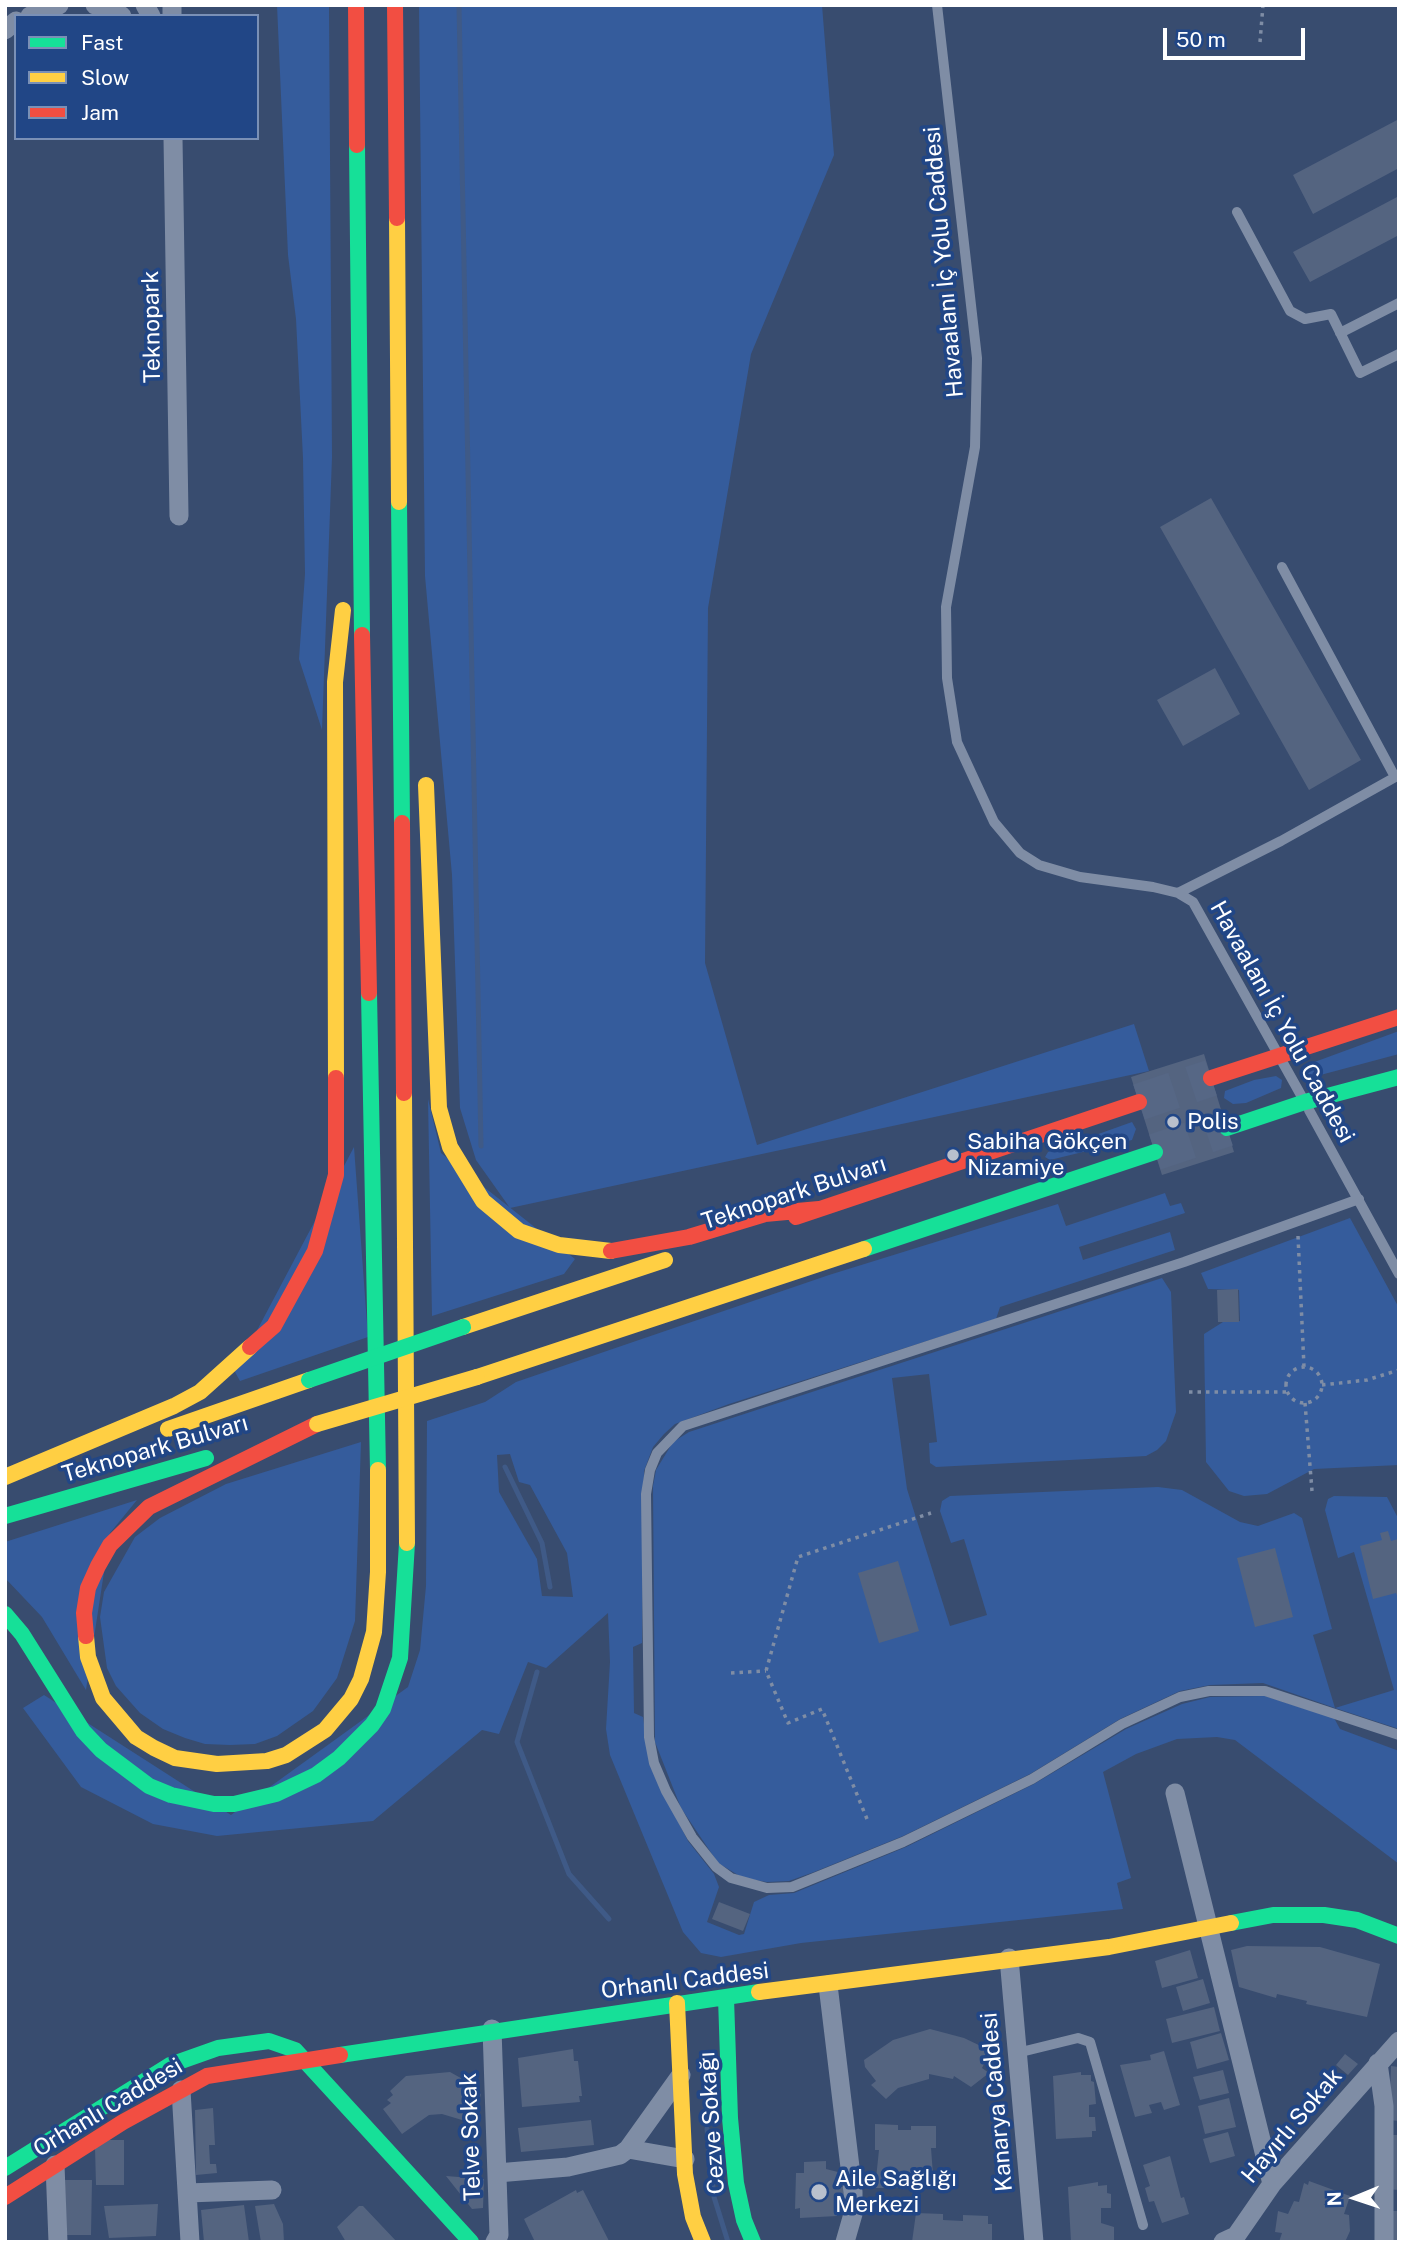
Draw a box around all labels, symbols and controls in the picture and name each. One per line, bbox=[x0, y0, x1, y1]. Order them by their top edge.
legend bbox=[14, 14, 259, 140]
scale bar bbox=[1166, 14, 1308, 58]
text: 50 m bbox=[1176, 27, 1226, 52]
text: Fast bbox=[81, 30, 123, 55]
text: Slow bbox=[81, 65, 129, 90]
text: Jam bbox=[81, 100, 119, 125]
street label: Havaalanı İç Yolu Caddesi bbox=[918, 125, 970, 399]
street label: Teknopark bbox=[137, 271, 167, 383]
street label: Havaalanı İç Yolu Caddesi bbox=[1204, 896, 1360, 1148]
place label: Polis bbox=[1187, 1108, 1239, 1136]
marker: Polis bbox=[1165, 1114, 1181, 1130]
place label: Sabiha Gökçen Nizamiye bbox=[967, 1128, 1127, 1182]
marker: Sabiha Gökçen Nizamiye bbox=[945, 1147, 961, 1163]
street label: Teknopark Bulvarı bbox=[698, 1150, 890, 1236]
street label: Teknopark Bulvarı bbox=[59, 1409, 251, 1489]
street label: Orhanlı Caddesi bbox=[599, 1957, 771, 2005]
street label: Kanarya Caddesi bbox=[975, 2011, 1019, 2193]
street label: Cezve Sokağı bbox=[693, 2051, 731, 2195]
street label: Orhanlı Caddesi bbox=[28, 2053, 188, 2163]
street label: Hayırlı Sokak bbox=[1236, 2063, 1348, 2189]
street label: Telve Sokak bbox=[455, 2072, 487, 2202]
north arrow bbox=[1320, 2163, 1390, 2233]
place label: Aile Sağlığı Merkezi bbox=[835, 2165, 957, 2219]
marker: Aile Sağlığı Merkezi bbox=[809, 2182, 829, 2202]
text: N bbox=[1323, 2191, 1345, 2207]

